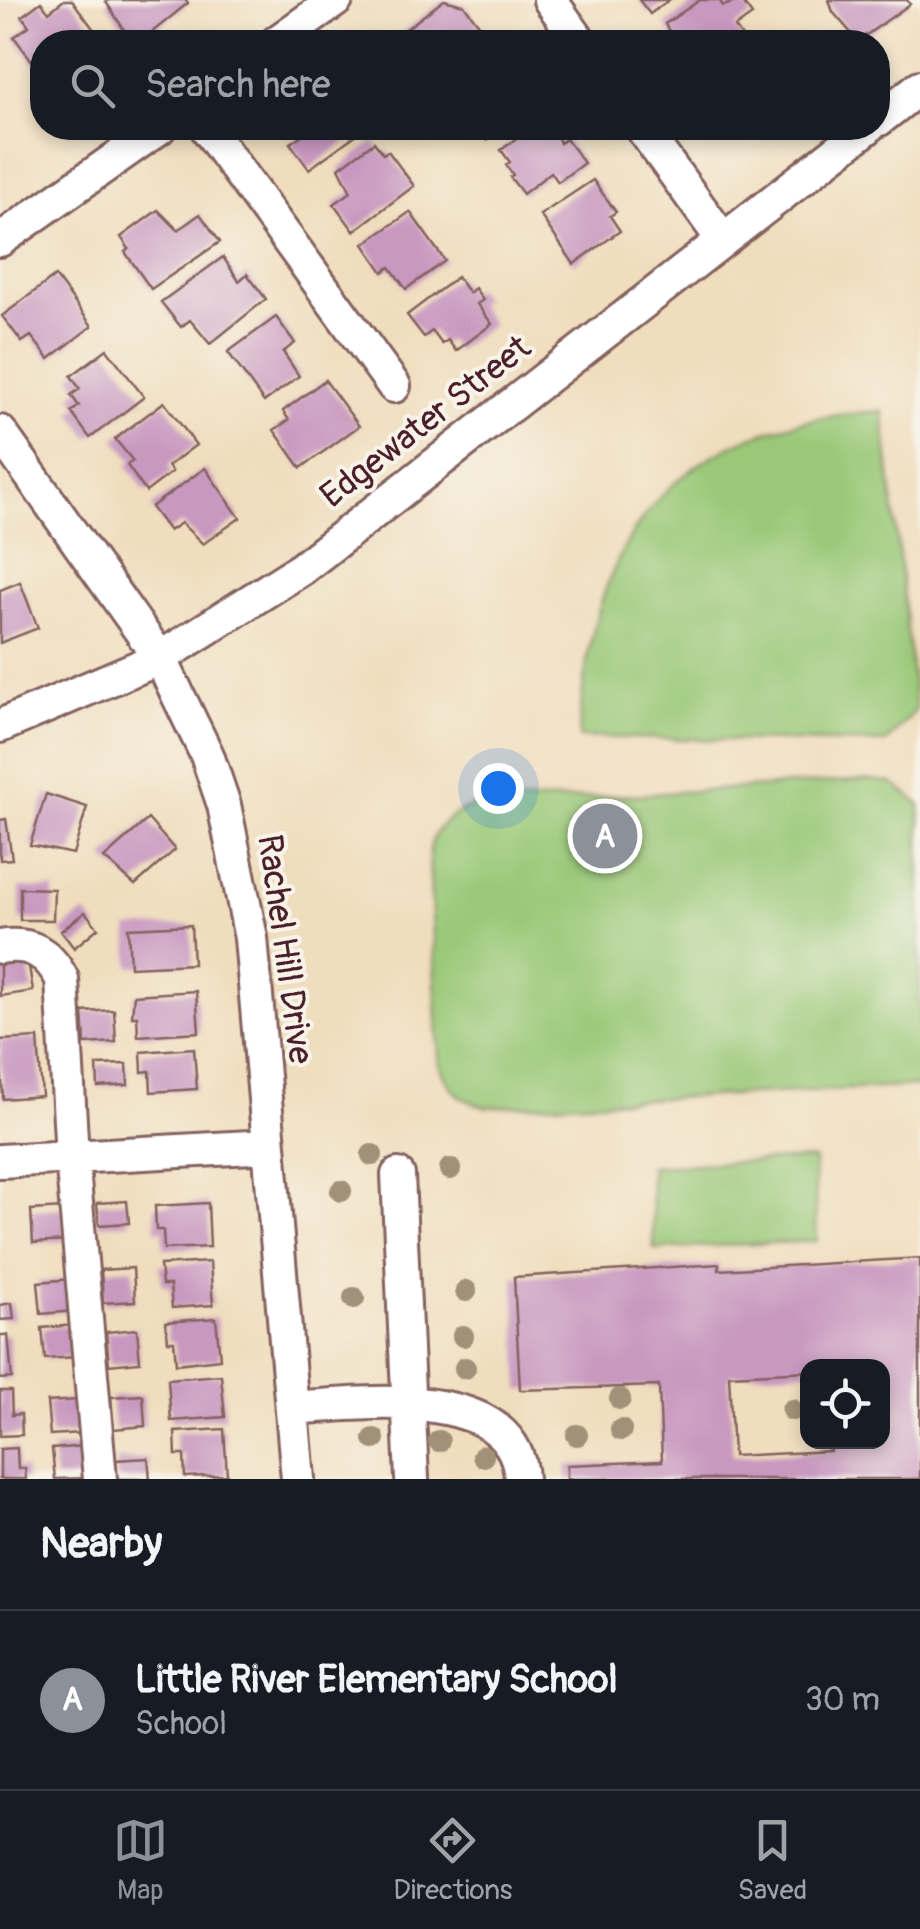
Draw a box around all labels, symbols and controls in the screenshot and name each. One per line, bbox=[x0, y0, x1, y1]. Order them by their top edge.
search box bbox=[30, 30, 890, 140]
icon: search bbox=[65, 58, 120, 113]
text: Search here bbox=[145, 61, 331, 109]
street label: Edgewater Street bbox=[312, 325, 540, 518]
your location bbox=[473, 763, 524, 814]
pin: A bbox=[572, 798, 638, 874]
street label: Rachel Hill Drive bbox=[247, 832, 323, 1067]
map controls bbox=[800, 1359, 890, 1449]
button: locate bbox=[800, 1359, 890, 1449]
text: Nearby bbox=[40, 1518, 162, 1570]
text: Little River Elementary School bbox=[135, 1656, 618, 1704]
text: A bbox=[62, 1680, 83, 1720]
text: 30 m bbox=[805, 1680, 880, 1720]
text: School bbox=[135, 1704, 227, 1744]
tab: Map bbox=[113, 1813, 168, 1908]
tab: Directions bbox=[393, 1813, 512, 1908]
tab: Saved bbox=[738, 1813, 807, 1908]

